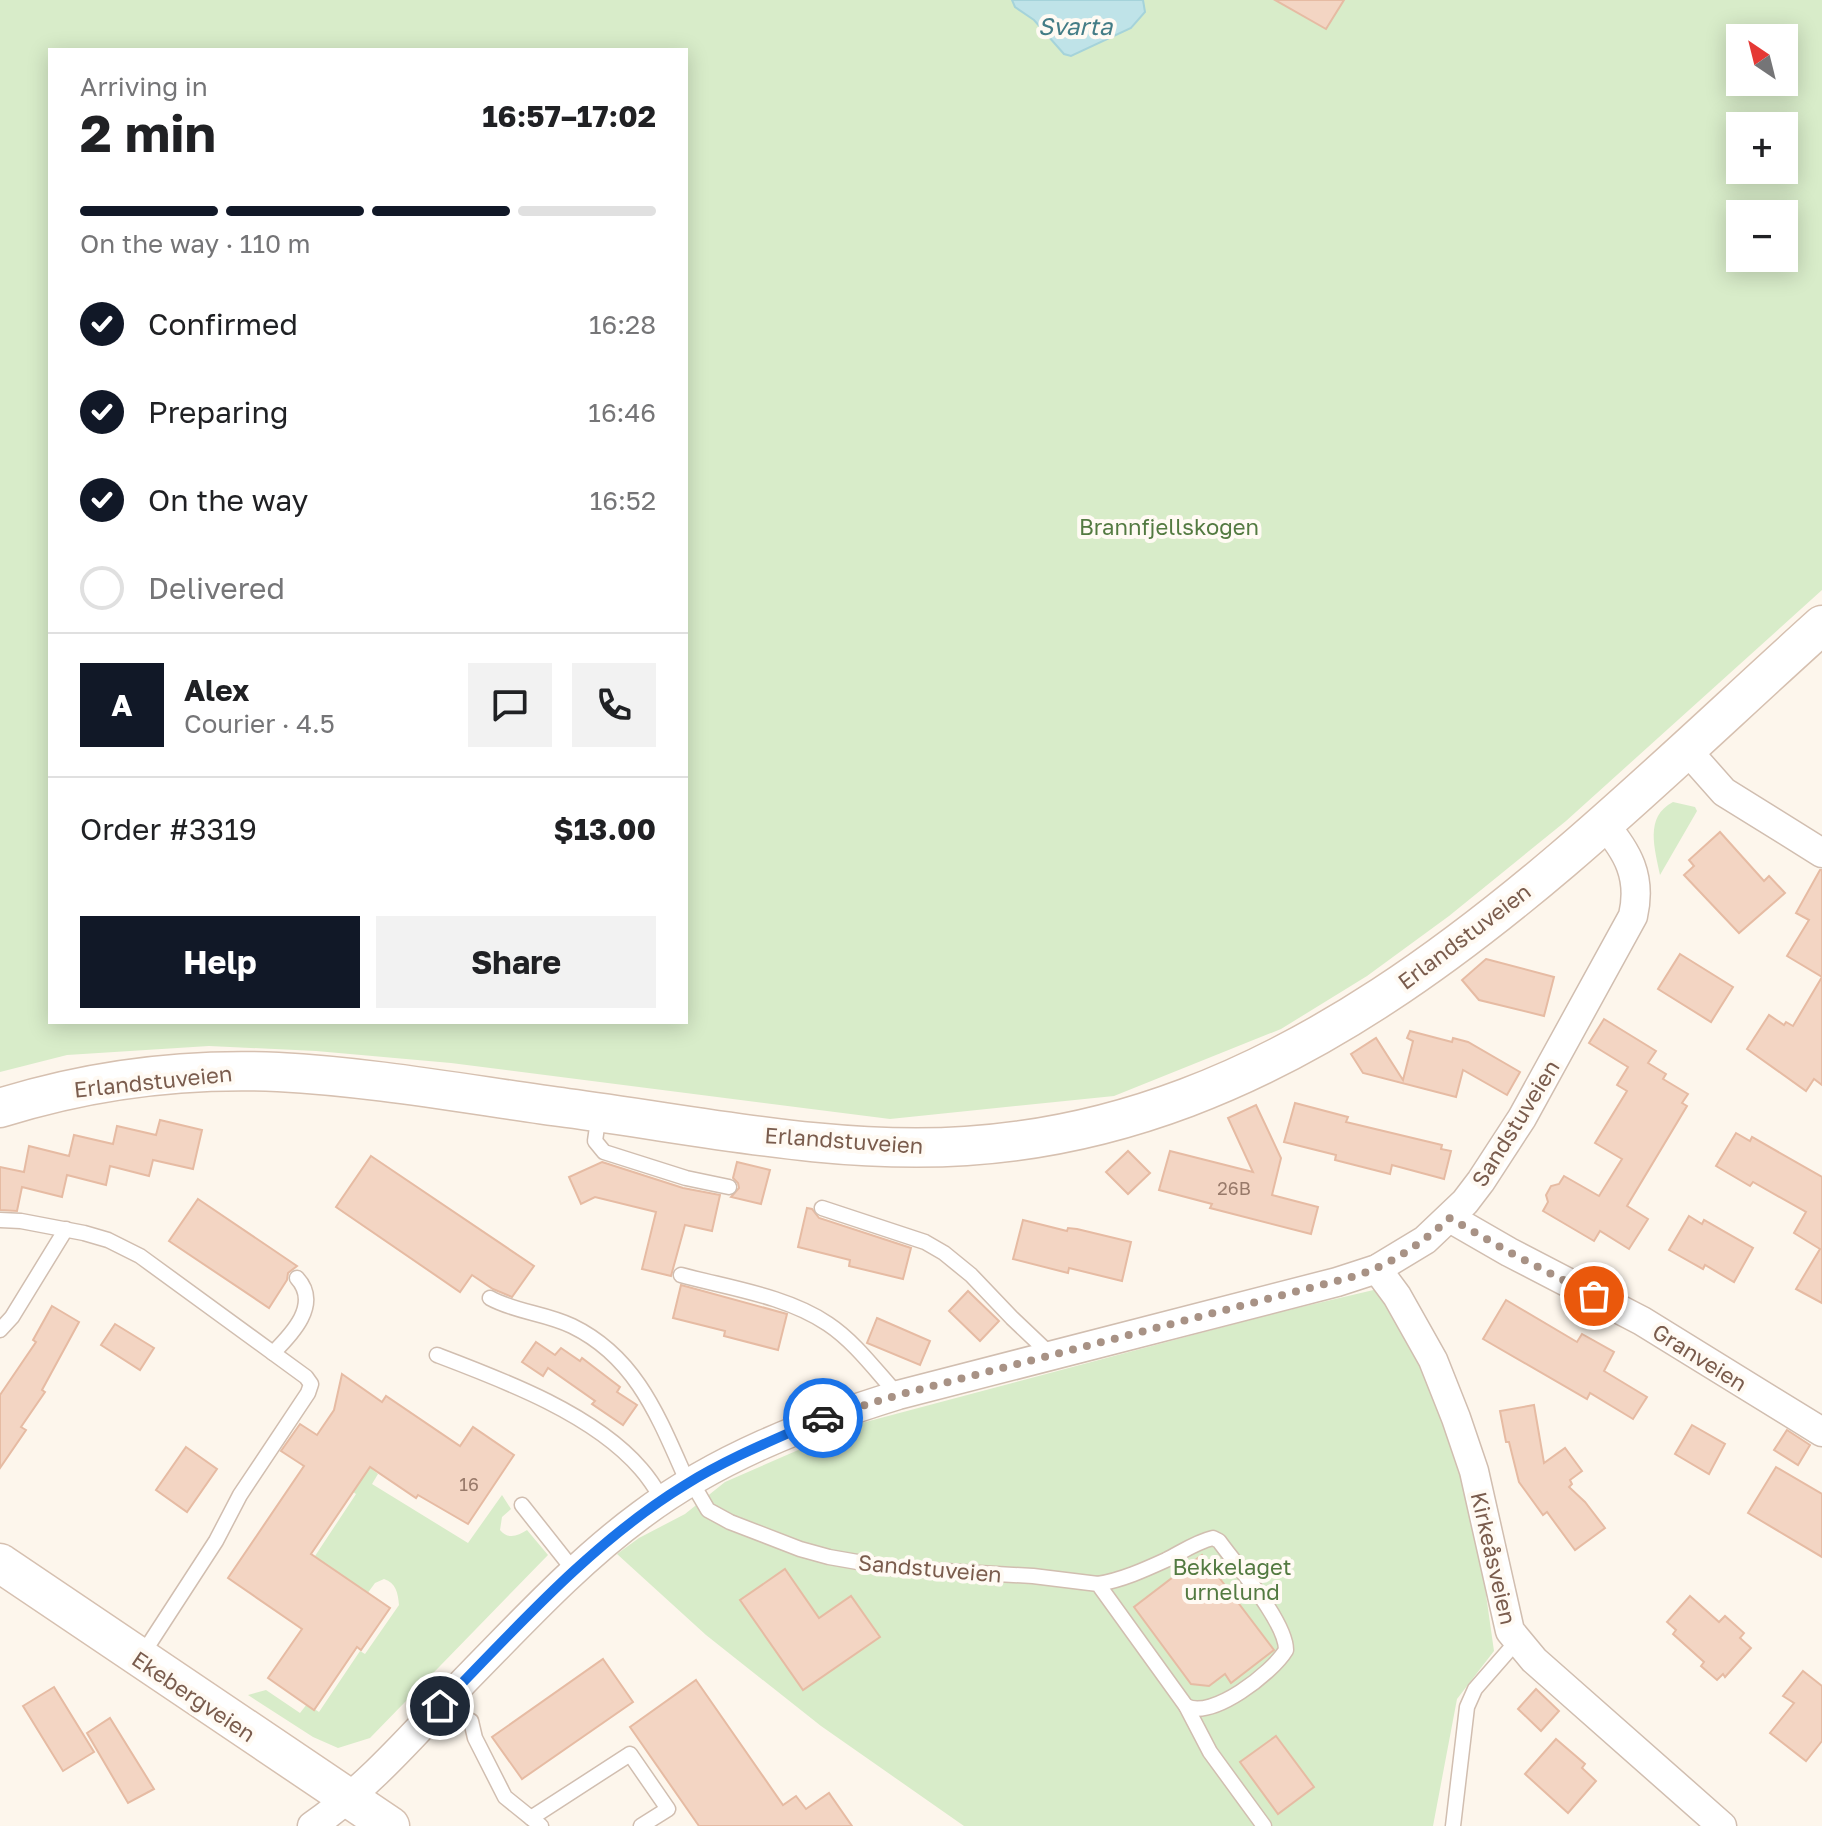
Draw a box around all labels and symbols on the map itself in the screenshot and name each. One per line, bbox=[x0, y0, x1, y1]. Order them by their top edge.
water label: Svarta bbox=[1038, 11, 1114, 40]
north arrow bbox=[1726, 24, 1798, 96]
park label: Brannfjellskogen bbox=[1079, 513, 1259, 540]
street label: Erlandstuveien bbox=[1392, 877, 1536, 995]
street label: Sandstuveien bbox=[1465, 1055, 1565, 1191]
street label: Erlandstuveien bbox=[72, 1059, 234, 1103]
street label: Erlandstuveien bbox=[764, 1121, 924, 1159]
house number: 26B bbox=[1217, 1177, 1251, 1199]
pin bbox=[1560, 1262, 1628, 1330]
street label: Granveien bbox=[1648, 1317, 1752, 1397]
courier bbox=[783, 1378, 863, 1458]
house number: 16 bbox=[459, 1473, 479, 1495]
street label: Kirkeåsveien bbox=[1466, 1489, 1522, 1627]
street label: Sandstuveien bbox=[857, 1548, 1003, 1588]
park label: Bekkelaget urnelund bbox=[1172, 1553, 1292, 1605]
street label: Ekebergveien bbox=[127, 1645, 261, 1747]
pin bbox=[406, 1672, 474, 1740]

